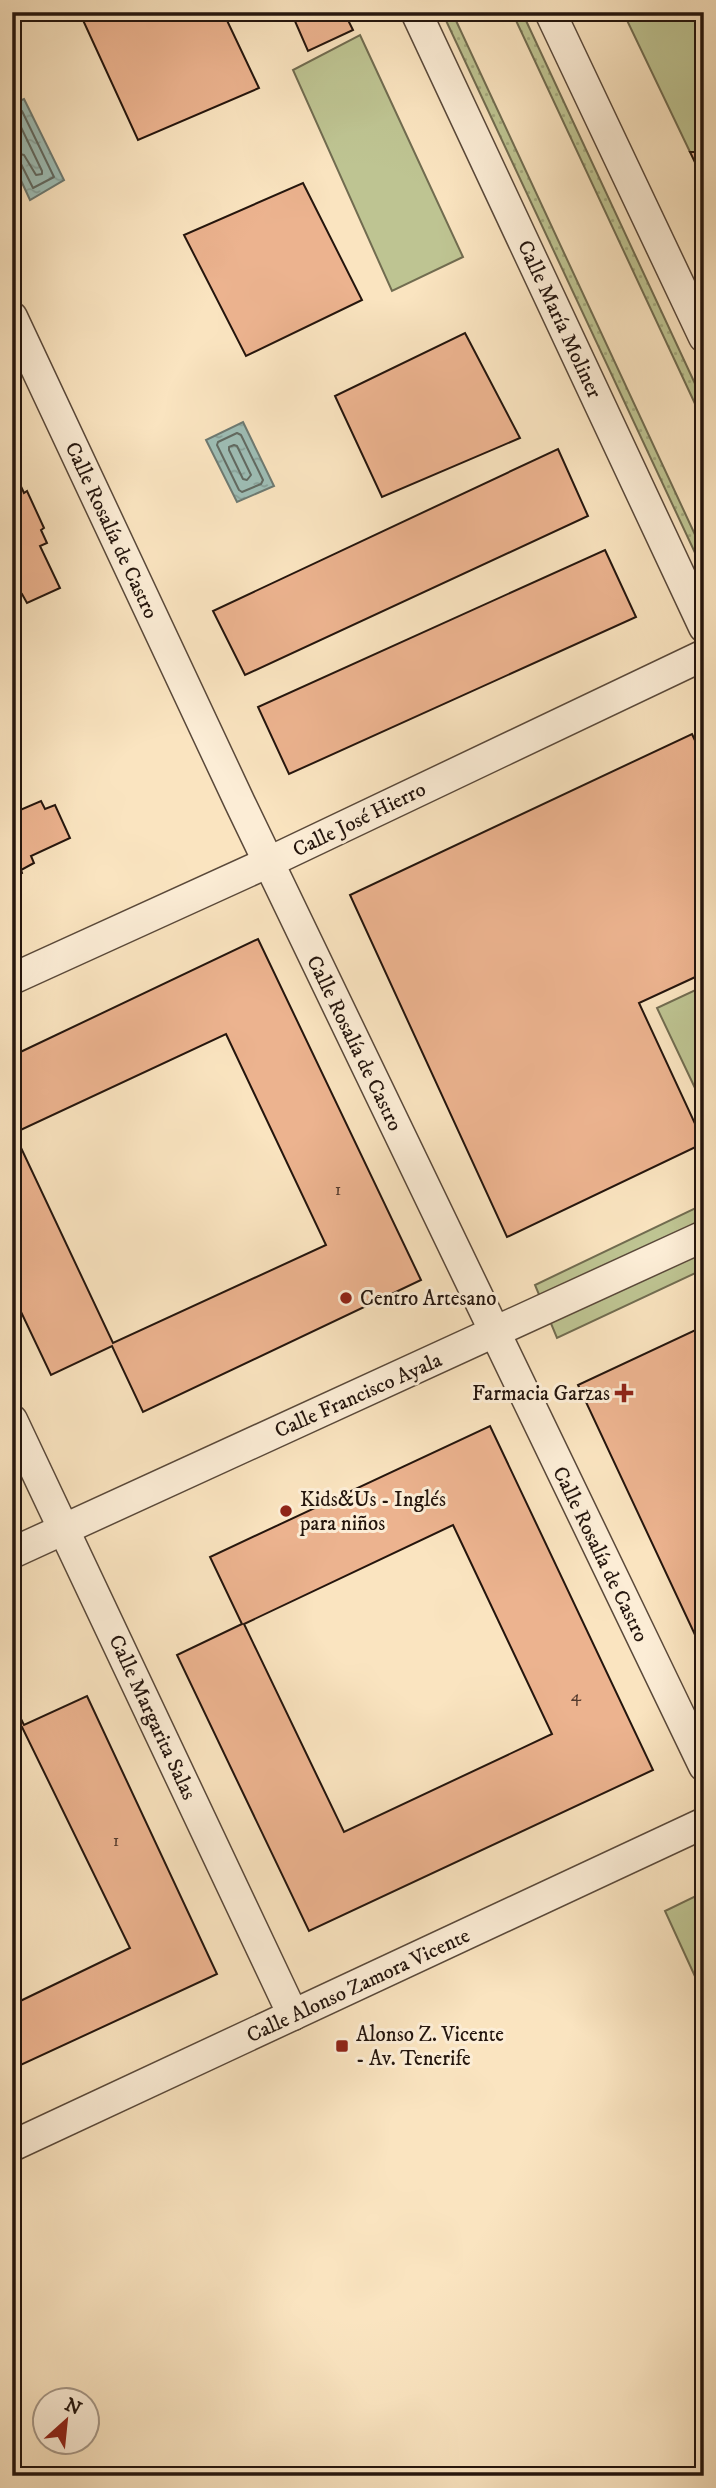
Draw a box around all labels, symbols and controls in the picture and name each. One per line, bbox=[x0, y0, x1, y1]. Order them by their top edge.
street label: Calle María Moliner bbox=[511, 236, 607, 403]
street label: Calle Rosalía de Castro bbox=[59, 438, 163, 623]
street label: Calle José Hierro bbox=[289, 777, 430, 863]
street label: Calle Rosalía de Castro bbox=[300, 951, 408, 1135]
house number: 1 bbox=[335, 1179, 341, 1201]
place label: Centro Artesano bbox=[360, 1286, 496, 1312]
marker: Centro Artesano bbox=[338, 1290, 354, 1306]
street label: Calle Francisco Ayala bbox=[271, 1347, 446, 1444]
place label: Farmacia Garzas bbox=[472, 1381, 610, 1407]
marker: Farmacia Garzas bbox=[616, 1385, 632, 1401]
street label: Calle Rosalía de Castro bbox=[546, 1462, 654, 1646]
place label: Kids&Us - Inglés para niños bbox=[299, 1487, 446, 1537]
marker: Kids&Us - Inglés para niños bbox=[278, 1503, 294, 1519]
street label: Calle Margarita Salas bbox=[102, 1631, 202, 1804]
house number: 4 bbox=[571, 1685, 582, 1707]
house number: 1 bbox=[113, 1830, 119, 1852]
street label: Calle Alonso Zamora Vicente bbox=[243, 1923, 474, 2049]
place label: Alonso Z. Vicente - Av. Tenerife bbox=[356, 2022, 504, 2072]
marker: Alonso Z. Vicente - Av. Tenerife bbox=[334, 2038, 350, 2054]
north arrow bbox=[32, 2386, 102, 2456]
text: N bbox=[61, 2393, 86, 2421]

